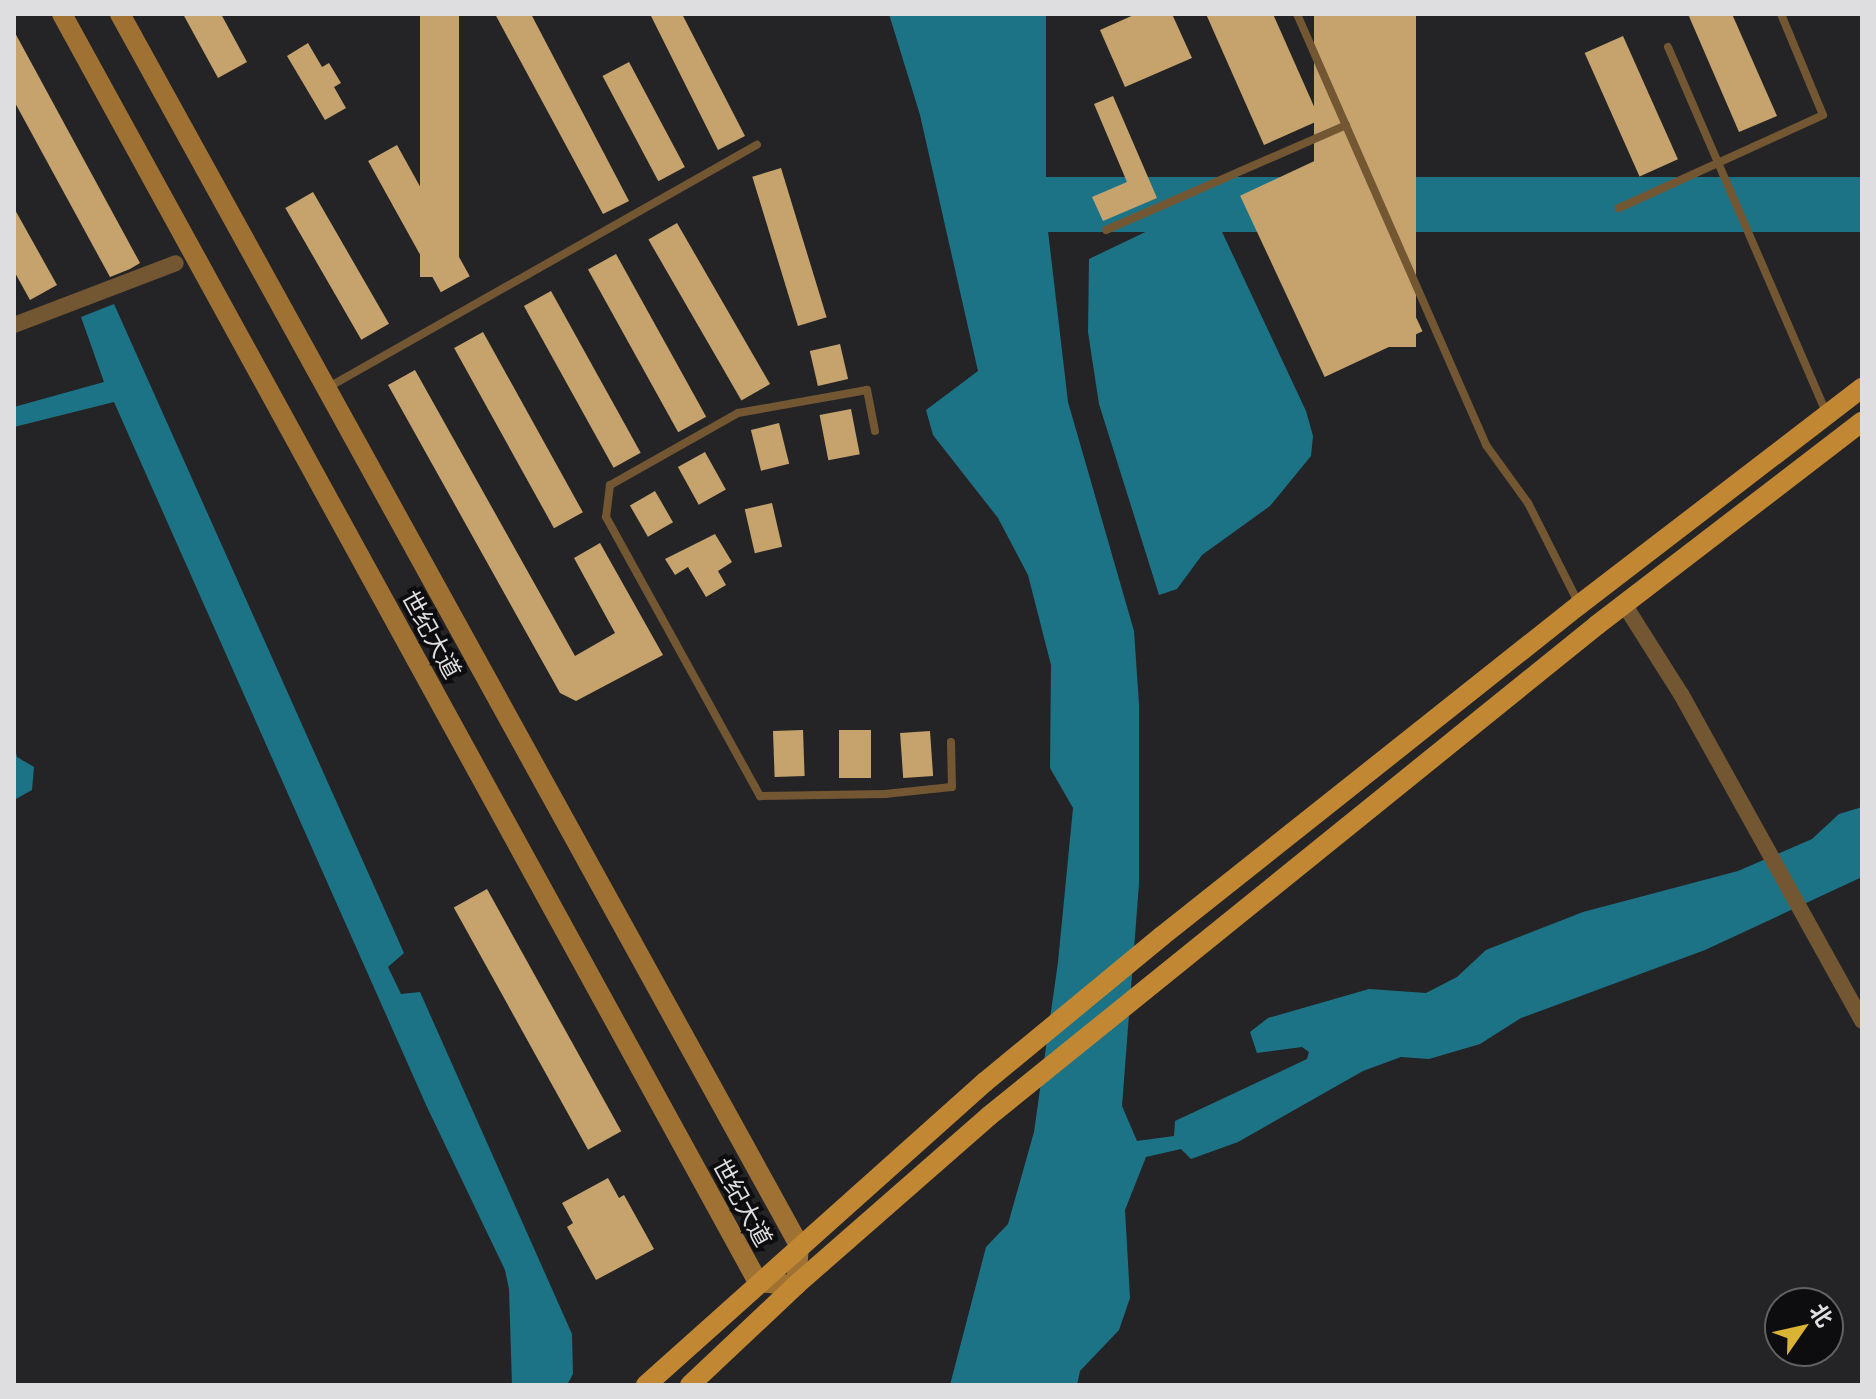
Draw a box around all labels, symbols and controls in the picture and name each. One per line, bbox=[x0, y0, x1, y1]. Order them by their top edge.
street label: 世纪大道 bbox=[396, 585, 468, 683]
street label: 世纪大道 bbox=[707, 1153, 779, 1251]
north arrow bbox=[1764, 1287, 1844, 1367]
text: 北 bbox=[1804, 1297, 1841, 1332]

